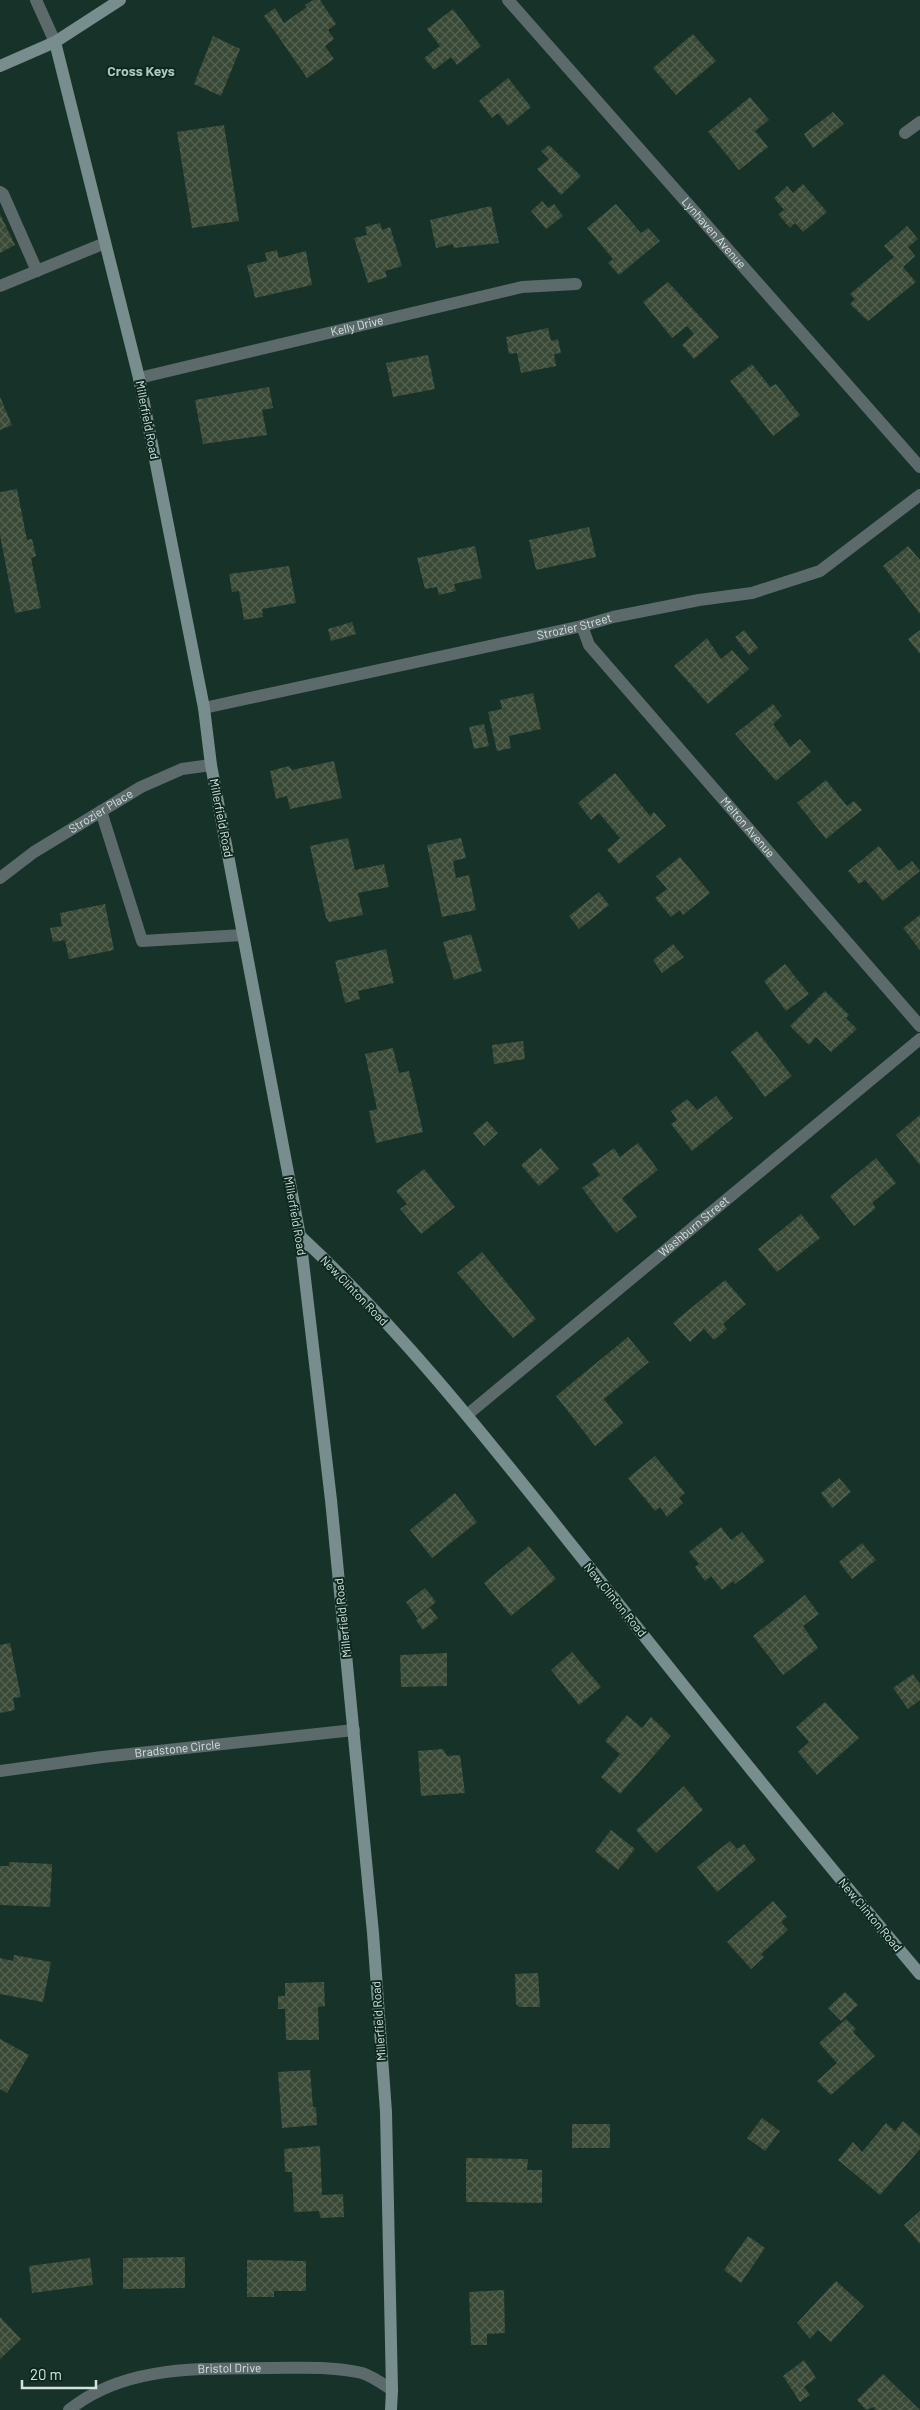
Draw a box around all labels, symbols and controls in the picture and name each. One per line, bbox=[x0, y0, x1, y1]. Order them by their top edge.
district label: Cross Keys bbox=[107, 62, 175, 79]
street label: Lynhaven Avenue bbox=[679, 194, 750, 271]
street label: Kelly Drive bbox=[329, 312, 384, 338]
street label: Millerfield Road bbox=[133, 379, 162, 460]
street label: Strozier Street bbox=[535, 610, 613, 642]
street label: Millerfield Road bbox=[207, 777, 236, 858]
street label: Strozier Place bbox=[66, 786, 135, 835]
street label: Melton Avenue bbox=[718, 794, 778, 860]
street label: Millerfield Road bbox=[282, 1175, 310, 1256]
street label: Washburn Street bbox=[655, 1193, 731, 1259]
street label: New Clinton Road bbox=[318, 1253, 391, 1328]
street label: New Clinton Road bbox=[582, 1560, 650, 1639]
street label: Millerfield Road bbox=[331, 1578, 353, 1659]
street label: Bradstone Circle bbox=[134, 1736, 221, 1759]
street label: New Clinton Road bbox=[836, 1875, 905, 1954]
street label: Millerfield Road bbox=[368, 1981, 388, 2061]
scale bar bbox=[22, 2358, 96, 2390]
street label: Bristol Drive bbox=[197, 2360, 261, 2375]
text: 20 m bbox=[30, 2365, 62, 2383]

